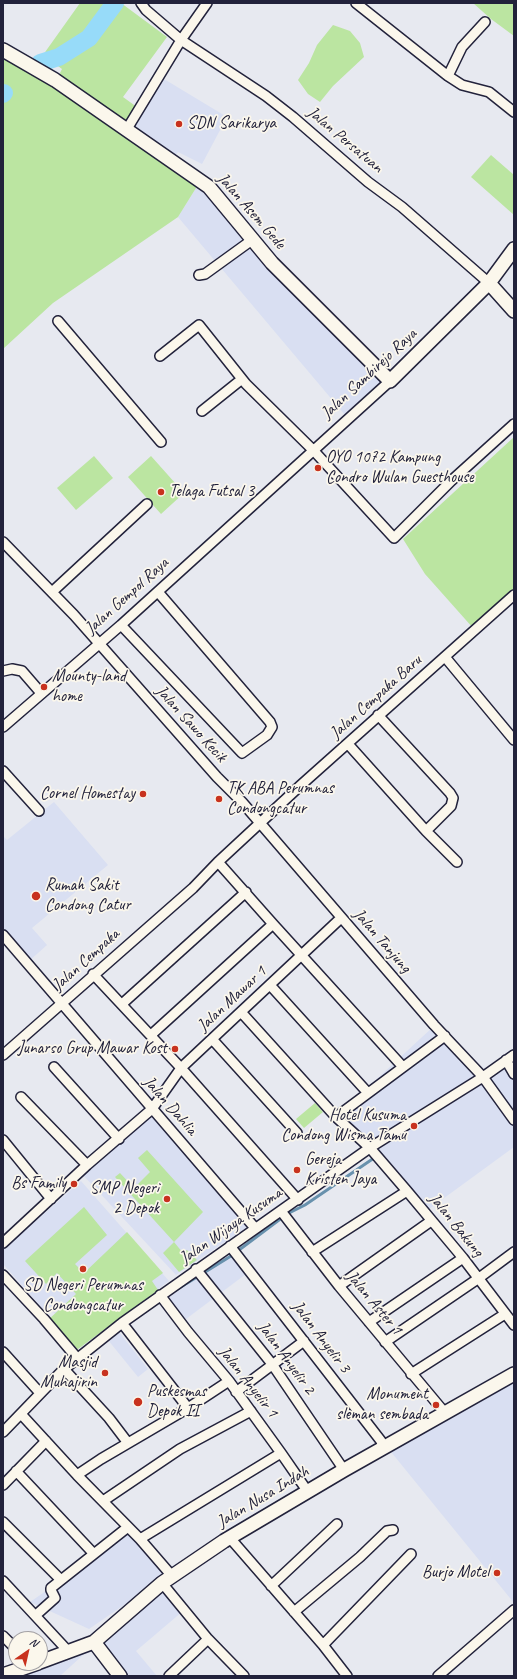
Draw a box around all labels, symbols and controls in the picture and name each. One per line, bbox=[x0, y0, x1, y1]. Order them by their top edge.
street label: Jalan Persatuan bbox=[303, 102, 387, 178]
place label: SDN Sarikarya bbox=[187, 114, 276, 134]
marker: SDN Sarikarya bbox=[174, 119, 184, 129]
street label: Jalan Asem Gede bbox=[212, 169, 290, 253]
street label: Jalan Sambirejo Raya bbox=[317, 324, 421, 424]
place label: OYO 1072 Kampung Condro Wulan Guesthouse bbox=[326, 448, 474, 488]
marker: OYO 1072 Kampung Condro Wulan Guesthouse bbox=[313, 463, 323, 473]
place label: Telaga Futsal 3 bbox=[169, 482, 254, 502]
marker: Telaga Futsal 3 bbox=[156, 487, 166, 497]
street label: Jalan Gempol Raya bbox=[81, 553, 173, 639]
street label: Jalan Cempaka Baru bbox=[326, 651, 426, 743]
place label: Mounty-land home bbox=[52, 667, 126, 707]
street label: Jalan Sawo Kecik bbox=[151, 681, 231, 767]
marker: Mounty-land home bbox=[39, 682, 49, 692]
place label: TK ABA Perumnas Condongcatur bbox=[227, 779, 334, 819]
place label: Cornel Homestay bbox=[40, 784, 135, 804]
marker: Cornel Homestay bbox=[138, 789, 148, 799]
marker: TK ABA Perumnas Condongcatur bbox=[214, 794, 224, 804]
place label: Rumah Sakit Condong Catur bbox=[45, 876, 131, 916]
marker: Rumah Sakit Condong Catur bbox=[30, 890, 42, 902]
street label: Jalan Tanjung bbox=[348, 905, 416, 977]
street label: Jalan Cempaka bbox=[48, 925, 124, 995]
street label: Jalan Mawar 1 bbox=[193, 962, 271, 1036]
place label: Junarso Grup Mawar Kost bbox=[18, 1039, 167, 1059]
marker: Junarso Grup Mawar Kost bbox=[170, 1044, 180, 1054]
street label: Jalan Dahlia bbox=[139, 1072, 201, 1140]
place label: Hotel Kusuma Condong Wisma Tamu bbox=[281, 1106, 406, 1146]
marker: Hotel Kusuma Condong Wisma Tamu bbox=[409, 1121, 419, 1131]
place label: Gereja Kristen Jaya bbox=[305, 1150, 376, 1190]
marker: Gereja Kristen Jaya bbox=[292, 1165, 302, 1175]
place label: Bs Family bbox=[11, 1174, 66, 1194]
marker: Bs Family bbox=[69, 1179, 79, 1189]
place label: SMP Negeri 2 Depok bbox=[90, 1179, 159, 1219]
street label: Jalan Wijaya Kusuma bbox=[176, 1183, 286, 1269]
street label: Jalan Bakung bbox=[424, 1189, 488, 1261]
marker: SMP Negeri 2 Depok bbox=[162, 1194, 172, 1204]
marker: SD Negeri Perumnas Condongcatur bbox=[78, 1264, 88, 1274]
street label: Jalan Aster 1 bbox=[341, 1267, 407, 1339]
place label: SD Negeri Perumnas Condongcatur bbox=[23, 1276, 143, 1316]
street label: Jalan Anyelir 3 bbox=[287, 1297, 355, 1377]
street label: Jalan Anyelir 2 bbox=[253, 1318, 319, 1398]
street label: Jalan Anyelir 1 bbox=[214, 1342, 282, 1422]
place label: Masjid Muhajirin bbox=[40, 1353, 97, 1393]
marker: Masjid Muhajirin bbox=[100, 1368, 110, 1378]
place label: Puskesmas Depok II bbox=[147, 1382, 206, 1422]
place label: Monument sleman sembada bbox=[336, 1385, 428, 1425]
marker: Puskesmas Depok II bbox=[132, 1396, 144, 1408]
marker: Monument sleman sembada bbox=[431, 1400, 441, 1410]
street label: Jalan Nusa Indah bbox=[214, 1462, 312, 1532]
place label: Burjo Motel bbox=[422, 1563, 489, 1583]
marker: Burjo Motel bbox=[492, 1568, 502, 1578]
north arrow bbox=[8, 1631, 48, 1671]
text: N bbox=[27, 1634, 41, 1650]

